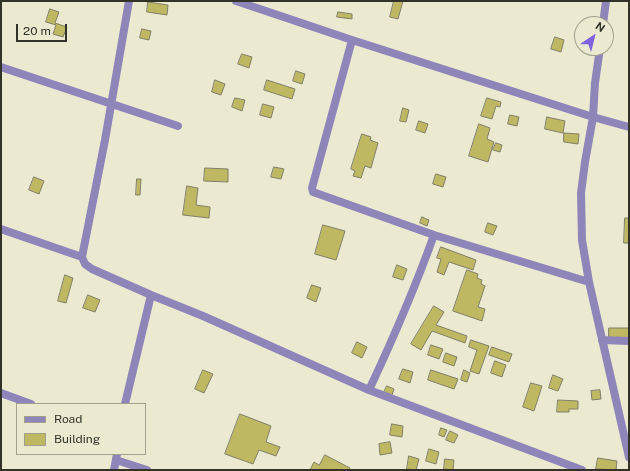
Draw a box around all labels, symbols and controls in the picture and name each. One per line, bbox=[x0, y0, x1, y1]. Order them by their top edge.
scale bar bbox=[18, 16, 69, 42]
north arrow bbox=[574, 16, 614, 56]
text: N bbox=[593, 20, 607, 34]
text: 20 m bbox=[23, 24, 51, 38]
legend bbox=[16, 403, 146, 455]
text: Road bbox=[54, 412, 82, 426]
text: Building bbox=[54, 432, 100, 446]

